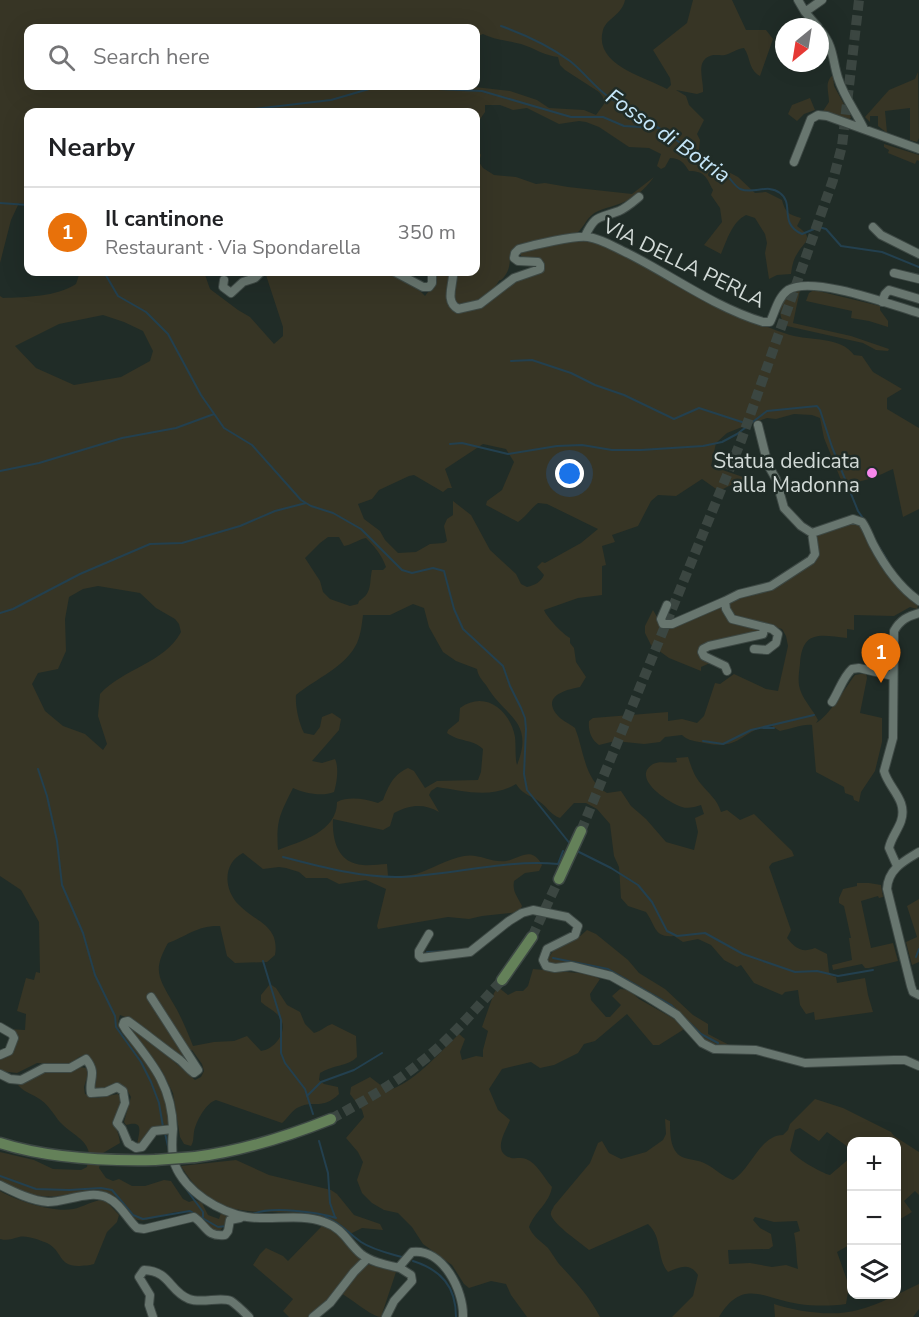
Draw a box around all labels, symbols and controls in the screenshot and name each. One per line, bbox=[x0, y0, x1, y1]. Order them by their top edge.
north arrow bbox=[775, 18, 829, 72]
search box bbox=[24, 24, 480, 90]
icon: search bbox=[45, 41, 78, 74]
text: Search here bbox=[93, 42, 210, 72]
water label: Fosso di Botria bbox=[600, 82, 736, 190]
text: Nearby bbox=[48, 130, 135, 165]
text: Il cantinone bbox=[105, 204, 224, 234]
street label: VIA DELLA PERLA bbox=[597, 211, 770, 314]
text: 1 bbox=[62, 219, 74, 246]
text: 350 m bbox=[398, 219, 456, 246]
text: Restaurant · Via Spondarella bbox=[105, 234, 361, 261]
place label: Statua dedicata alla Madonna bbox=[713, 447, 860, 499]
your location bbox=[555, 459, 584, 488]
marker: Statua dedicata alla Madonna bbox=[865, 466, 879, 480]
pin: 1 bbox=[862, 634, 900, 683]
map controls bbox=[847, 1137, 901, 1299]
button: + bbox=[847, 1137, 901, 1191]
button: − bbox=[847, 1191, 901, 1245]
button: layers bbox=[847, 1245, 901, 1299]

